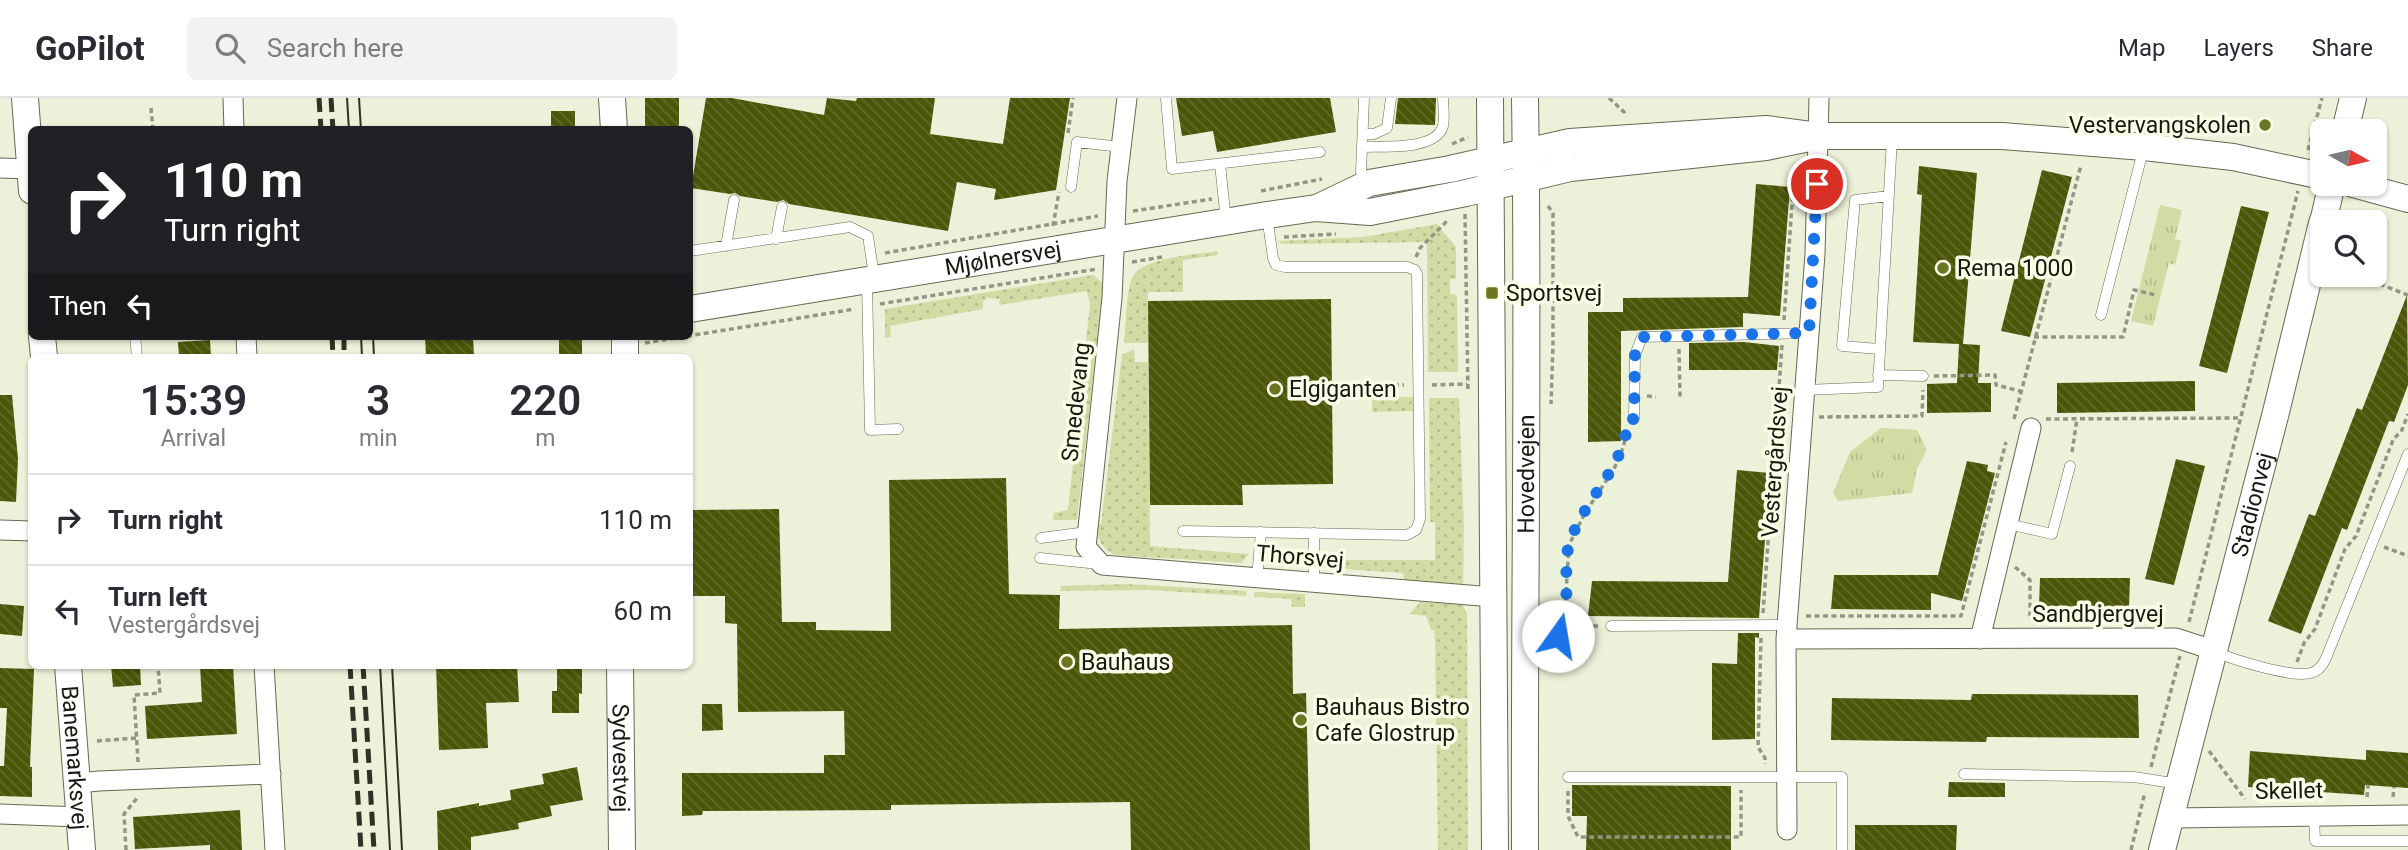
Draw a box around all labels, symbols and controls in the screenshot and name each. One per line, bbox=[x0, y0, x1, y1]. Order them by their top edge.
search box bbox=[187, 17, 677, 80]
text: GoPilot bbox=[35, 29, 145, 68]
icon: search bbox=[211, 29, 249, 67]
text: Search here bbox=[267, 33, 403, 63]
text: Map bbox=[2118, 34, 2166, 62]
text: Layers bbox=[2204, 34, 2274, 62]
text: Share bbox=[2312, 34, 2373, 62]
place label: Vestervangskolen bbox=[2069, 112, 2251, 139]
marker: Vestervangskolen bbox=[2257, 117, 2273, 133]
north arrow bbox=[2310, 119, 2387, 196]
map controls bbox=[2310, 119, 2387, 287]
text: 110 m bbox=[164, 152, 303, 209]
icon: right bbox=[49, 154, 140, 245]
pin bbox=[1787, 154, 1847, 214]
icon: arrive bbox=[1798, 165, 1836, 203]
button: search bbox=[2310, 210, 2387, 287]
text: Turn right bbox=[164, 211, 300, 249]
street label: Mjølnersvej bbox=[943, 235, 1063, 281]
place label: Rema 1000 bbox=[1957, 255, 2073, 282]
marker: Rema 1000 bbox=[1935, 260, 1951, 276]
place label: Sportsvej bbox=[1506, 280, 1602, 307]
marker: Sportsvej bbox=[1484, 285, 1500, 301]
icon: left bbox=[121, 287, 159, 325]
text: Then bbox=[49, 291, 107, 321]
street label: Smedevang bbox=[1056, 341, 1096, 463]
text: 15:39 bbox=[140, 376, 247, 425]
text: 3 bbox=[366, 376, 390, 425]
text: 220 bbox=[509, 376, 581, 425]
place label: Elgiganten bbox=[1289, 376, 1397, 403]
marker: Elgiganten bbox=[1267, 381, 1283, 397]
street label: Vestergårdsvej bbox=[1756, 385, 1794, 539]
street label: Hovedvejen bbox=[1512, 414, 1540, 534]
text: Arrival bbox=[161, 425, 226, 452]
text: min bbox=[359, 425, 397, 452]
text: m bbox=[535, 425, 555, 452]
street label: Stadionvej bbox=[2225, 449, 2278, 560]
icon: right bbox=[49, 501, 87, 539]
text: Turn right bbox=[108, 505, 223, 535]
text: 110 m bbox=[599, 505, 672, 535]
street label: Thorsvej bbox=[1255, 540, 1345, 574]
text: Turn left bbox=[108, 582, 207, 612]
icon: left bbox=[49, 592, 87, 630]
text: 60 m bbox=[614, 596, 672, 626]
position arrow bbox=[1521, 599, 1595, 673]
street label: Sandbjergvej bbox=[2032, 601, 2164, 628]
text: Vestergårdsvej bbox=[108, 612, 260, 639]
place label: Bauhaus bbox=[1081, 649, 1170, 676]
marker: Bauhaus bbox=[1059, 654, 1075, 670]
street label: Banemarksvej bbox=[56, 685, 94, 831]
place label: Bauhaus Bistro Cafe Glostrup bbox=[1315, 694, 1470, 747]
street label: Sydvestvej bbox=[607, 703, 635, 812]
marker: Bauhaus Bistro Cafe Glostrup bbox=[1293, 712, 1309, 728]
street label: Skellet bbox=[2255, 777, 2323, 805]

